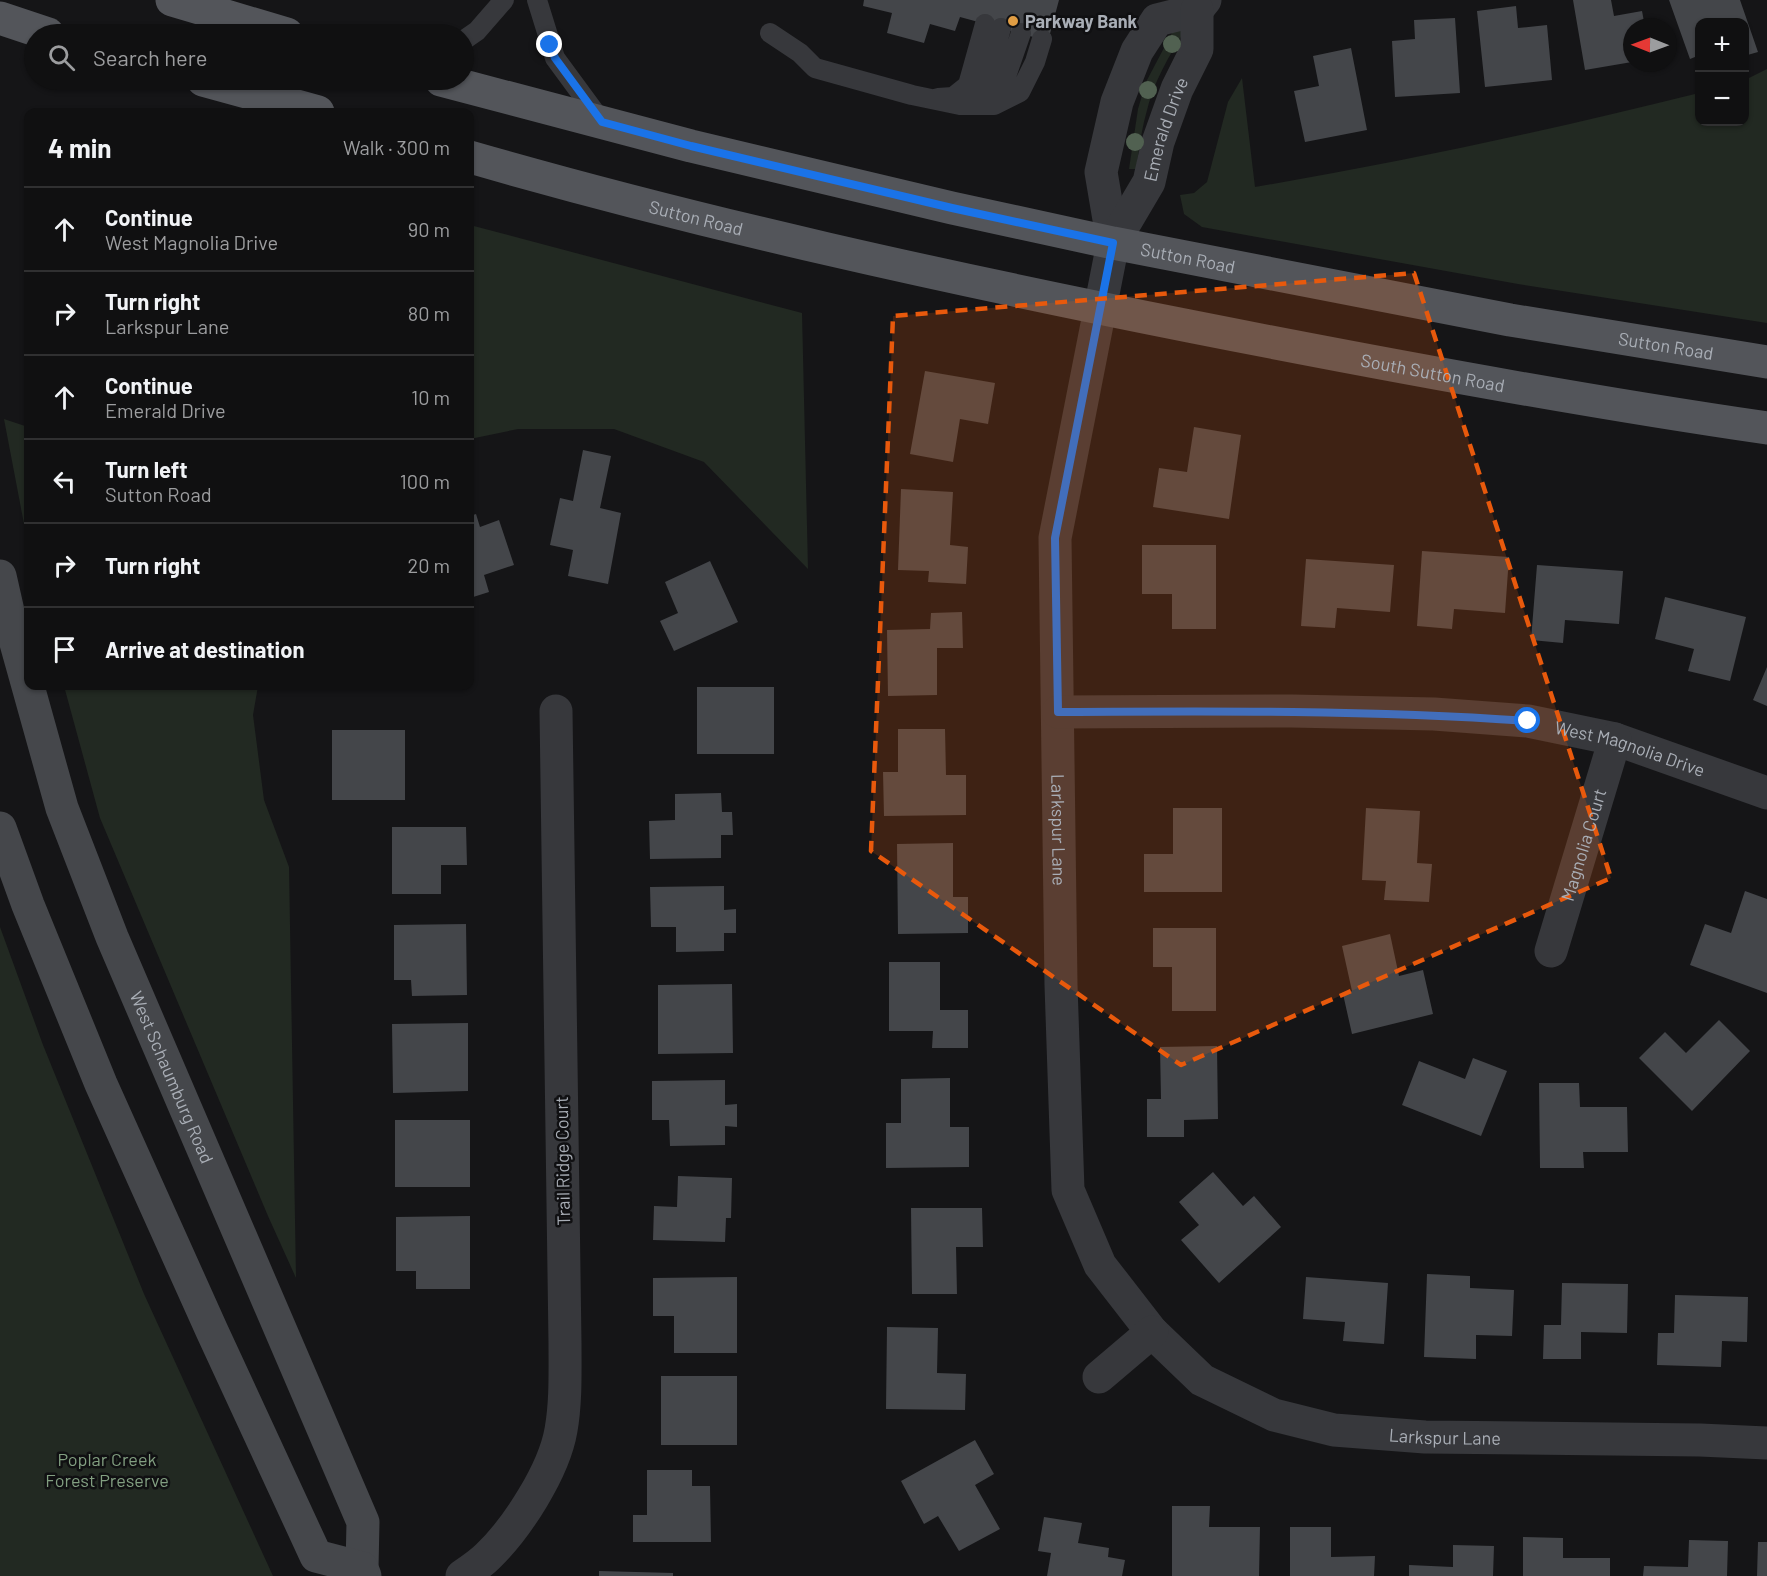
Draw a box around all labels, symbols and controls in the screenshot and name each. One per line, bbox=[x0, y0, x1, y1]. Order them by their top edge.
place label: Parkway Bank bbox=[1025, 10, 1138, 32]
marker: Parkway Bank bbox=[1006, 14, 1020, 28]
north arrow bbox=[1623, 18, 1677, 72]
map controls bbox=[1695, 18, 1749, 126]
button: + bbox=[1695, 18, 1749, 72]
search box bbox=[24, 24, 474, 90]
route end bbox=[536, 31, 562, 57]
icon: search bbox=[45, 41, 78, 74]
text: Search here bbox=[93, 44, 207, 70]
button: − bbox=[1695, 72, 1749, 126]
street label: Emerald Drive bbox=[1138, 73, 1192, 184]
text: 4 min bbox=[48, 132, 112, 163]
text: Walk · 300 m bbox=[343, 135, 450, 159]
street label: Sutton Road bbox=[647, 195, 745, 240]
text: Continue bbox=[105, 204, 193, 230]
icon: ahead bbox=[48, 213, 81, 246]
text: 90 m bbox=[408, 217, 450, 241]
text: West Magnolia Drive bbox=[105, 230, 278, 254]
street label: Sutton Road bbox=[1139, 238, 1237, 277]
text: Turn right bbox=[105, 288, 200, 314]
icon: right bbox=[48, 297, 81, 330]
text: 80 m bbox=[408, 301, 450, 325]
text: Larkspur Lane bbox=[105, 314, 229, 338]
street label: Sutton Road bbox=[1617, 327, 1715, 364]
street label: South Sutton Road bbox=[1359, 349, 1506, 396]
text: Continue bbox=[105, 372, 193, 398]
icon: ahead bbox=[48, 381, 81, 414]
text: 10 m bbox=[411, 385, 450, 409]
text: Emerald Drive bbox=[105, 398, 226, 422]
text: Turn left bbox=[105, 456, 188, 482]
icon: left bbox=[48, 465, 81, 498]
text: 100 m bbox=[400, 469, 450, 493]
text: Sutton Road bbox=[105, 482, 212, 506]
icon: right bbox=[48, 549, 81, 582]
text: Turn right bbox=[105, 552, 200, 578]
text: 20 m bbox=[407, 553, 450, 577]
icon: arrive bbox=[48, 633, 81, 666]
text: Arrive at destination bbox=[105, 636, 304, 662]
route start bbox=[1514, 707, 1540, 733]
street label: West Magnolia Drive bbox=[1553, 716, 1708, 781]
street label: Larkspur Lane bbox=[1047, 774, 1071, 886]
street label: Magnolia Court bbox=[1556, 786, 1610, 904]
street label: West Schaumburg Road bbox=[125, 988, 219, 1167]
street label: Trail Ridge Court bbox=[550, 1096, 574, 1226]
street label: Larkspur Lane bbox=[1388, 1423, 1501, 1449]
park label: Poplar Creek Forest Preserve bbox=[45, 1448, 169, 1491]

